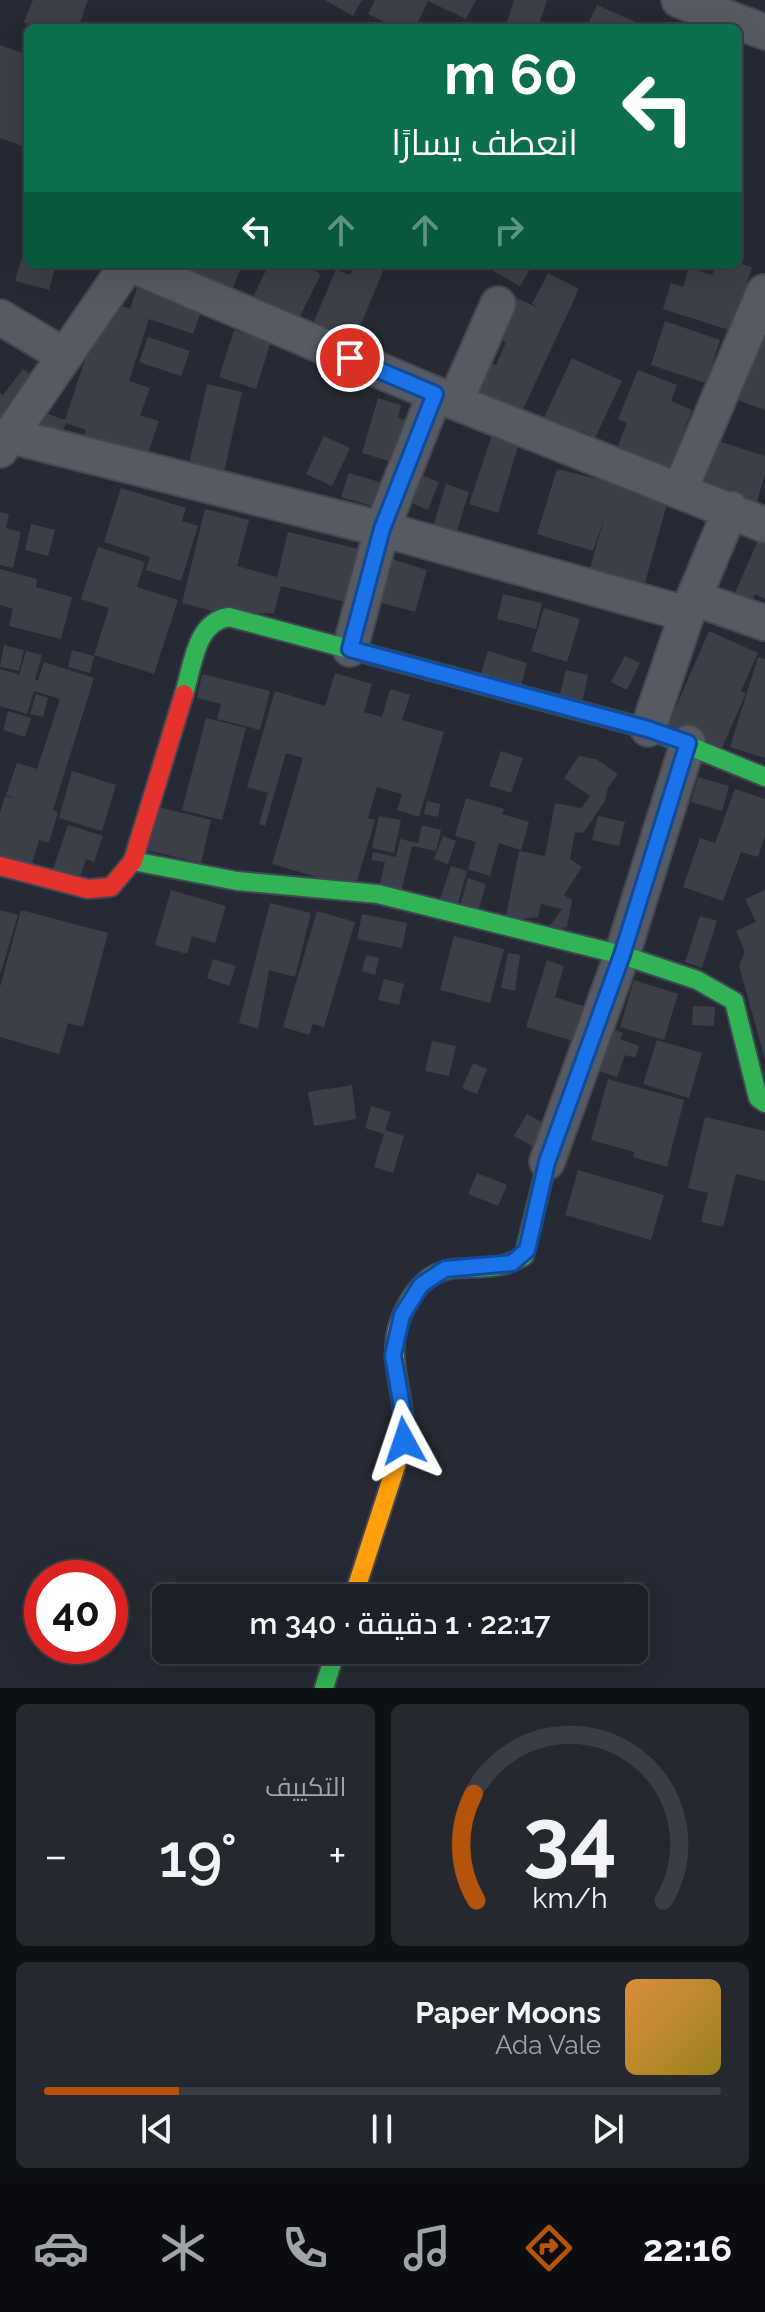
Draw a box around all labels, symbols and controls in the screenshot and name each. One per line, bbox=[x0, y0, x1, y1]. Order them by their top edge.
text: 60 m bbox=[444, 41, 578, 107]
icon: left bbox=[606, 56, 710, 160]
text: انعطف يسارًا bbox=[391, 121, 578, 163]
icon: left bbox=[235, 208, 279, 252]
icon: ahead bbox=[319, 208, 363, 252]
icon: ahead bbox=[403, 208, 447, 252]
icon: right bbox=[487, 208, 531, 252]
pin bbox=[316, 324, 384, 392]
icon: arrive bbox=[328, 336, 372, 380]
position arrow bbox=[362, 1399, 446, 1483]
speed limit sign: 40 bbox=[24, 1560, 128, 1664]
text: 22:17 · 1 دقيقة · 340 m bbox=[249, 1606, 551, 1641]
text: التكييف bbox=[265, 1772, 347, 1802]
text: 34 bbox=[523, 1789, 617, 1886]
text: 19° bbox=[159, 1821, 237, 1891]
text: − bbox=[44, 1830, 68, 1881]
text: + bbox=[328, 1830, 347, 1881]
text: km/h bbox=[532, 1881, 607, 1915]
text: Paper Moons bbox=[415, 1995, 601, 2030]
text: Ada Vale bbox=[495, 2030, 601, 2060]
icon: previous bbox=[135, 2107, 179, 2151]
icon: pause bbox=[360, 2107, 404, 2151]
icon: next bbox=[586, 2107, 630, 2151]
icon: car bbox=[33, 2220, 89, 2276]
icon: climate bbox=[155, 2220, 211, 2276]
icon: phone bbox=[277, 2220, 333, 2276]
icon: music bbox=[399, 2220, 455, 2276]
icon: directions bbox=[521, 2220, 577, 2276]
text: 22:16 bbox=[643, 2227, 732, 2269]

